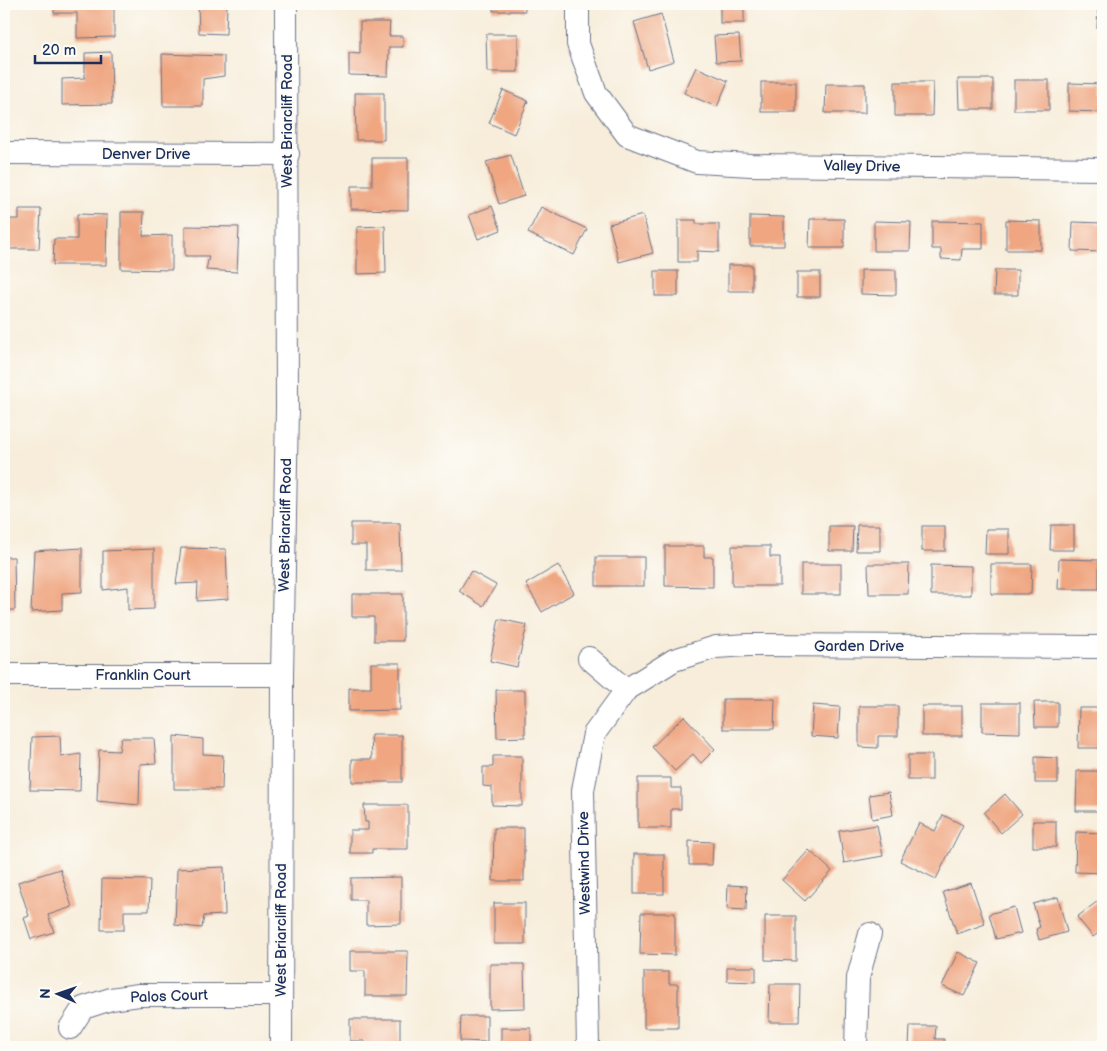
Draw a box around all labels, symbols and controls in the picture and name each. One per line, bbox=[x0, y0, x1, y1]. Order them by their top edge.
scale bar bbox=[35, 32, 101, 64]
text: 20 m bbox=[42, 41, 76, 60]
street label: West Briarcliff Road bbox=[278, 54, 297, 188]
street label: Denver Drive bbox=[102, 145, 190, 164]
street label: Valley Drive bbox=[823, 156, 901, 177]
street label: West Briarcliff Road bbox=[275, 458, 296, 592]
street label: Garden Drive bbox=[814, 637, 904, 656]
street label: Franklin Court bbox=[95, 666, 191, 685]
street label: Westwind Drive bbox=[574, 811, 595, 915]
street label: West Briarcliff Road bbox=[272, 863, 291, 997]
north arrow bbox=[32, 968, 82, 1018]
street label: Palos Court bbox=[130, 986, 209, 1007]
text: N bbox=[37, 988, 54, 999]

